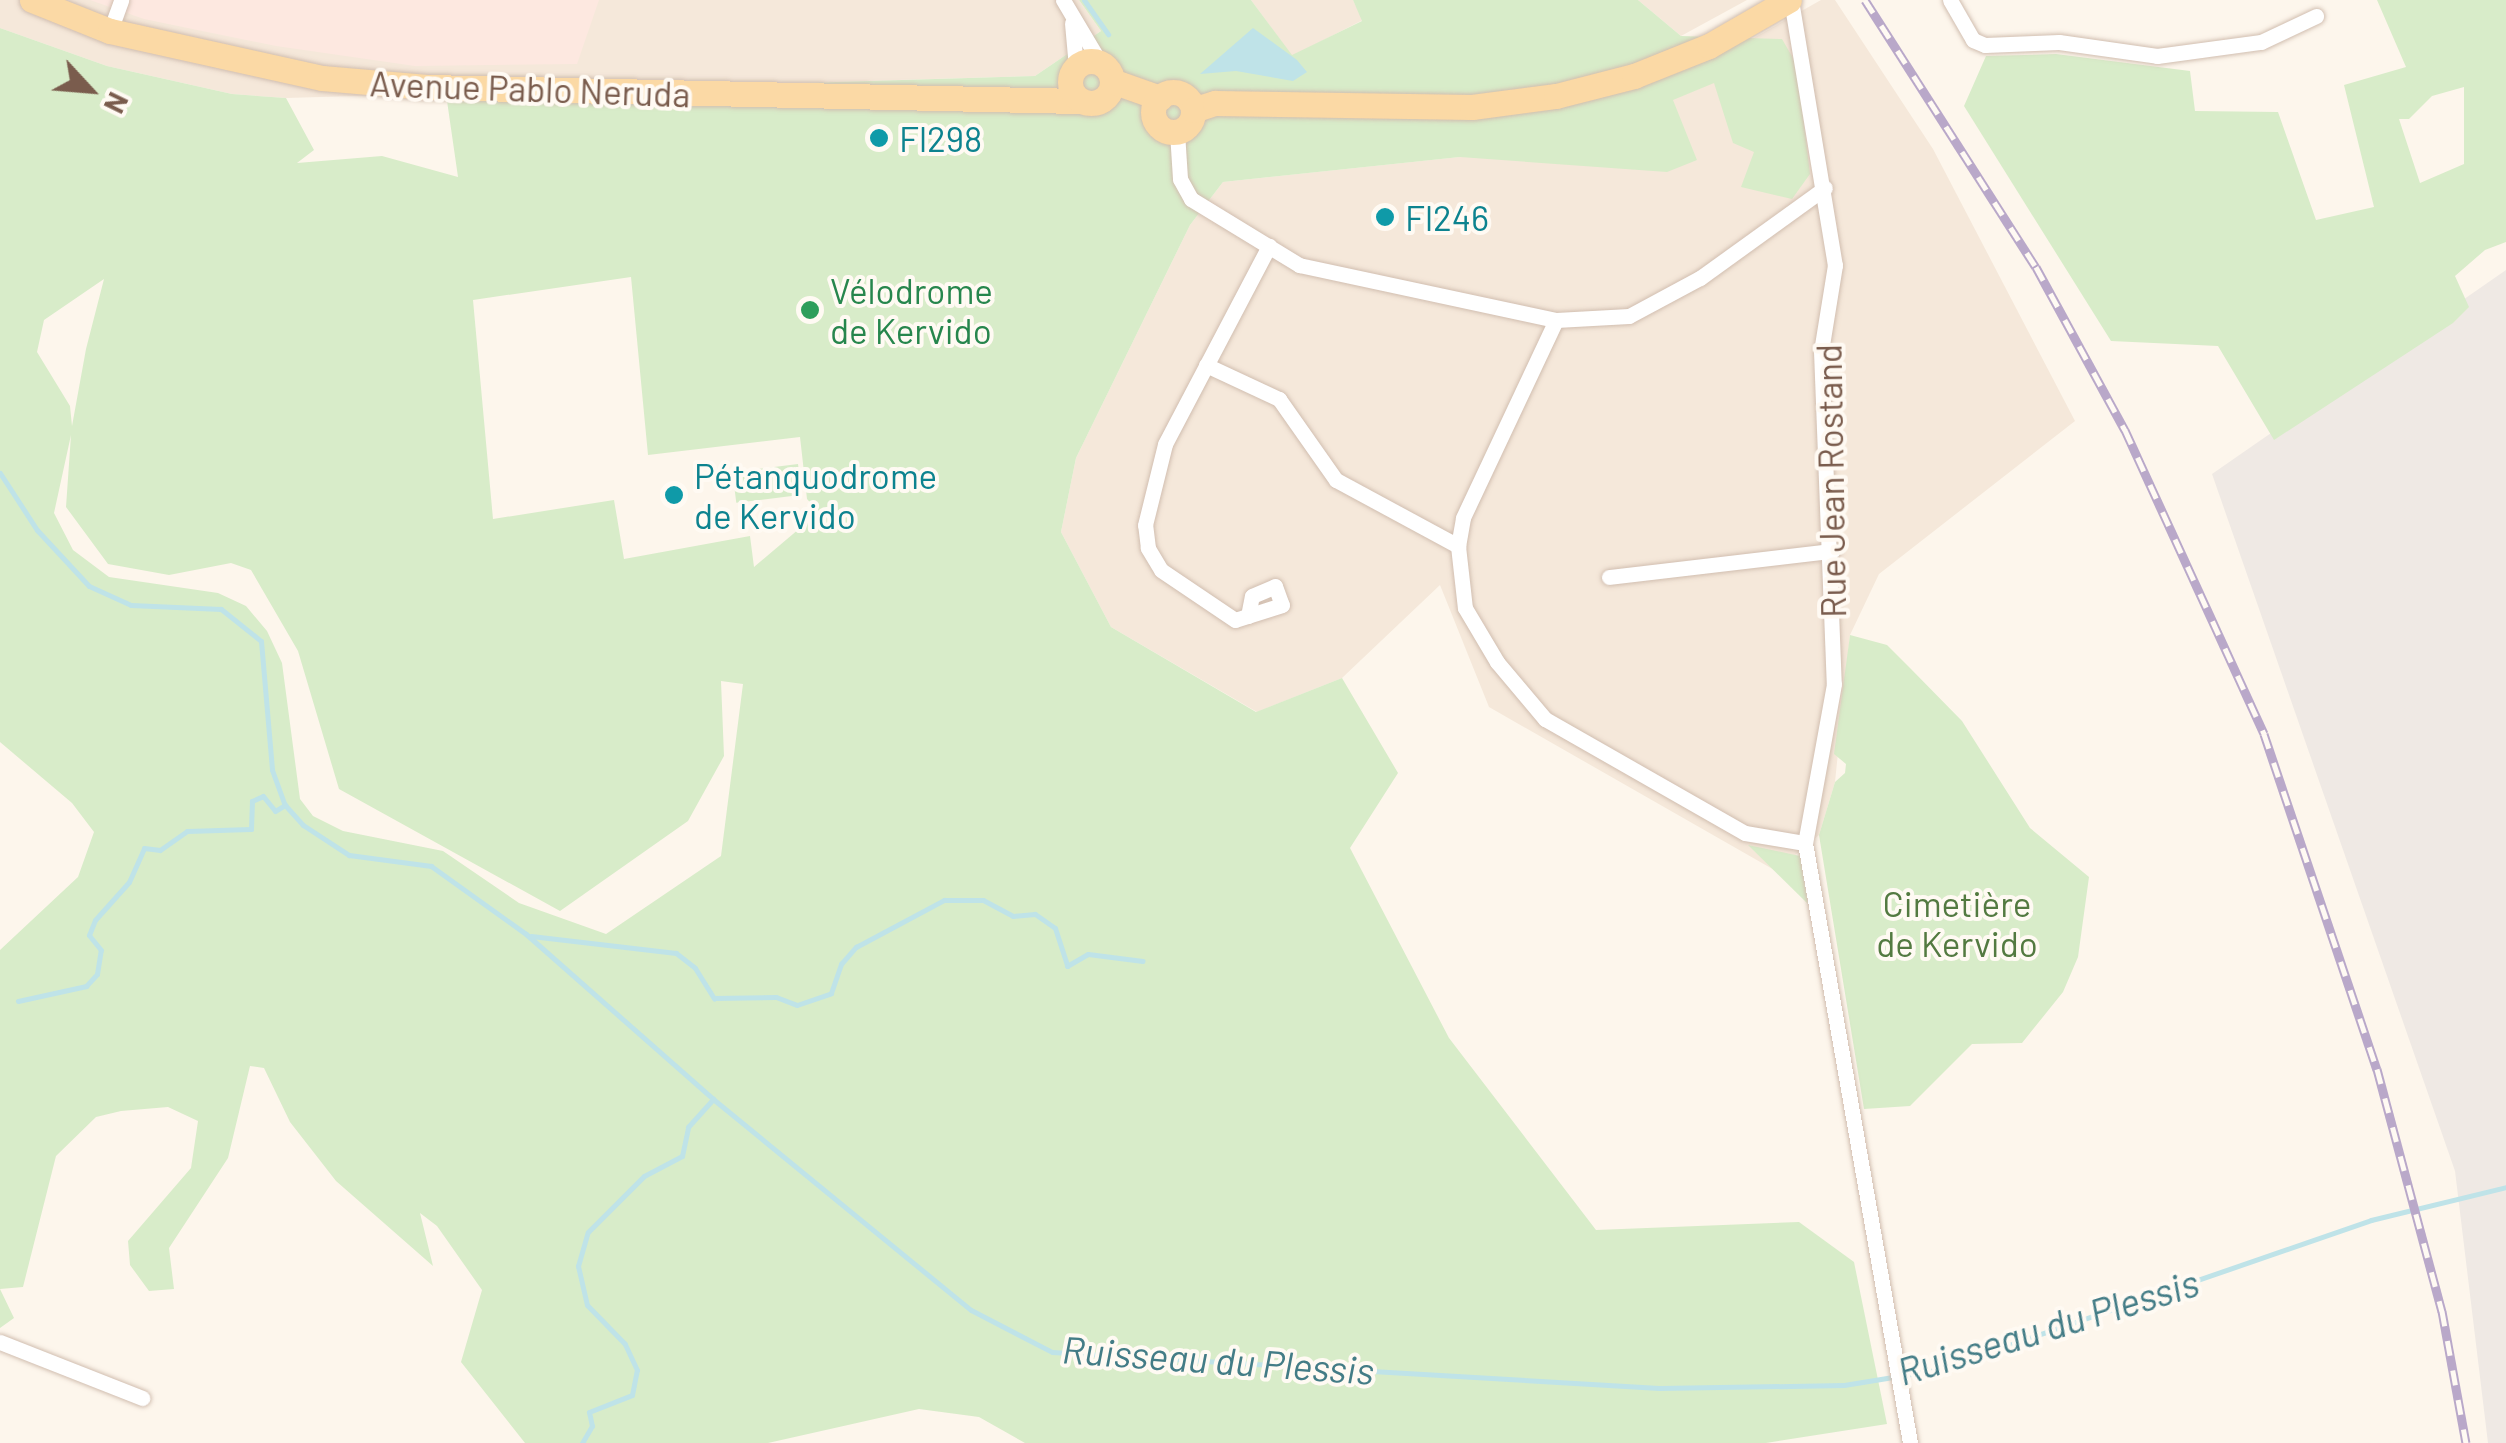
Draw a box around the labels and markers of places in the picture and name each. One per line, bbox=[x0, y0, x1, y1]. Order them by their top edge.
place label: Fl298 bbox=[899, 117, 982, 159]
marker: Fl298 bbox=[868, 127, 890, 149]
place label: Fl246 bbox=[1405, 196, 1489, 238]
marker: Fl246 bbox=[1374, 206, 1396, 228]
place label: Vélodrome de Kervido bbox=[830, 269, 993, 351]
marker: Vélodrome de Kervido bbox=[799, 299, 821, 321]
place label: Pétanquodrome de Kervido bbox=[694, 454, 937, 536]
marker: Pétanquodrome de Kervido bbox=[663, 484, 685, 506]

